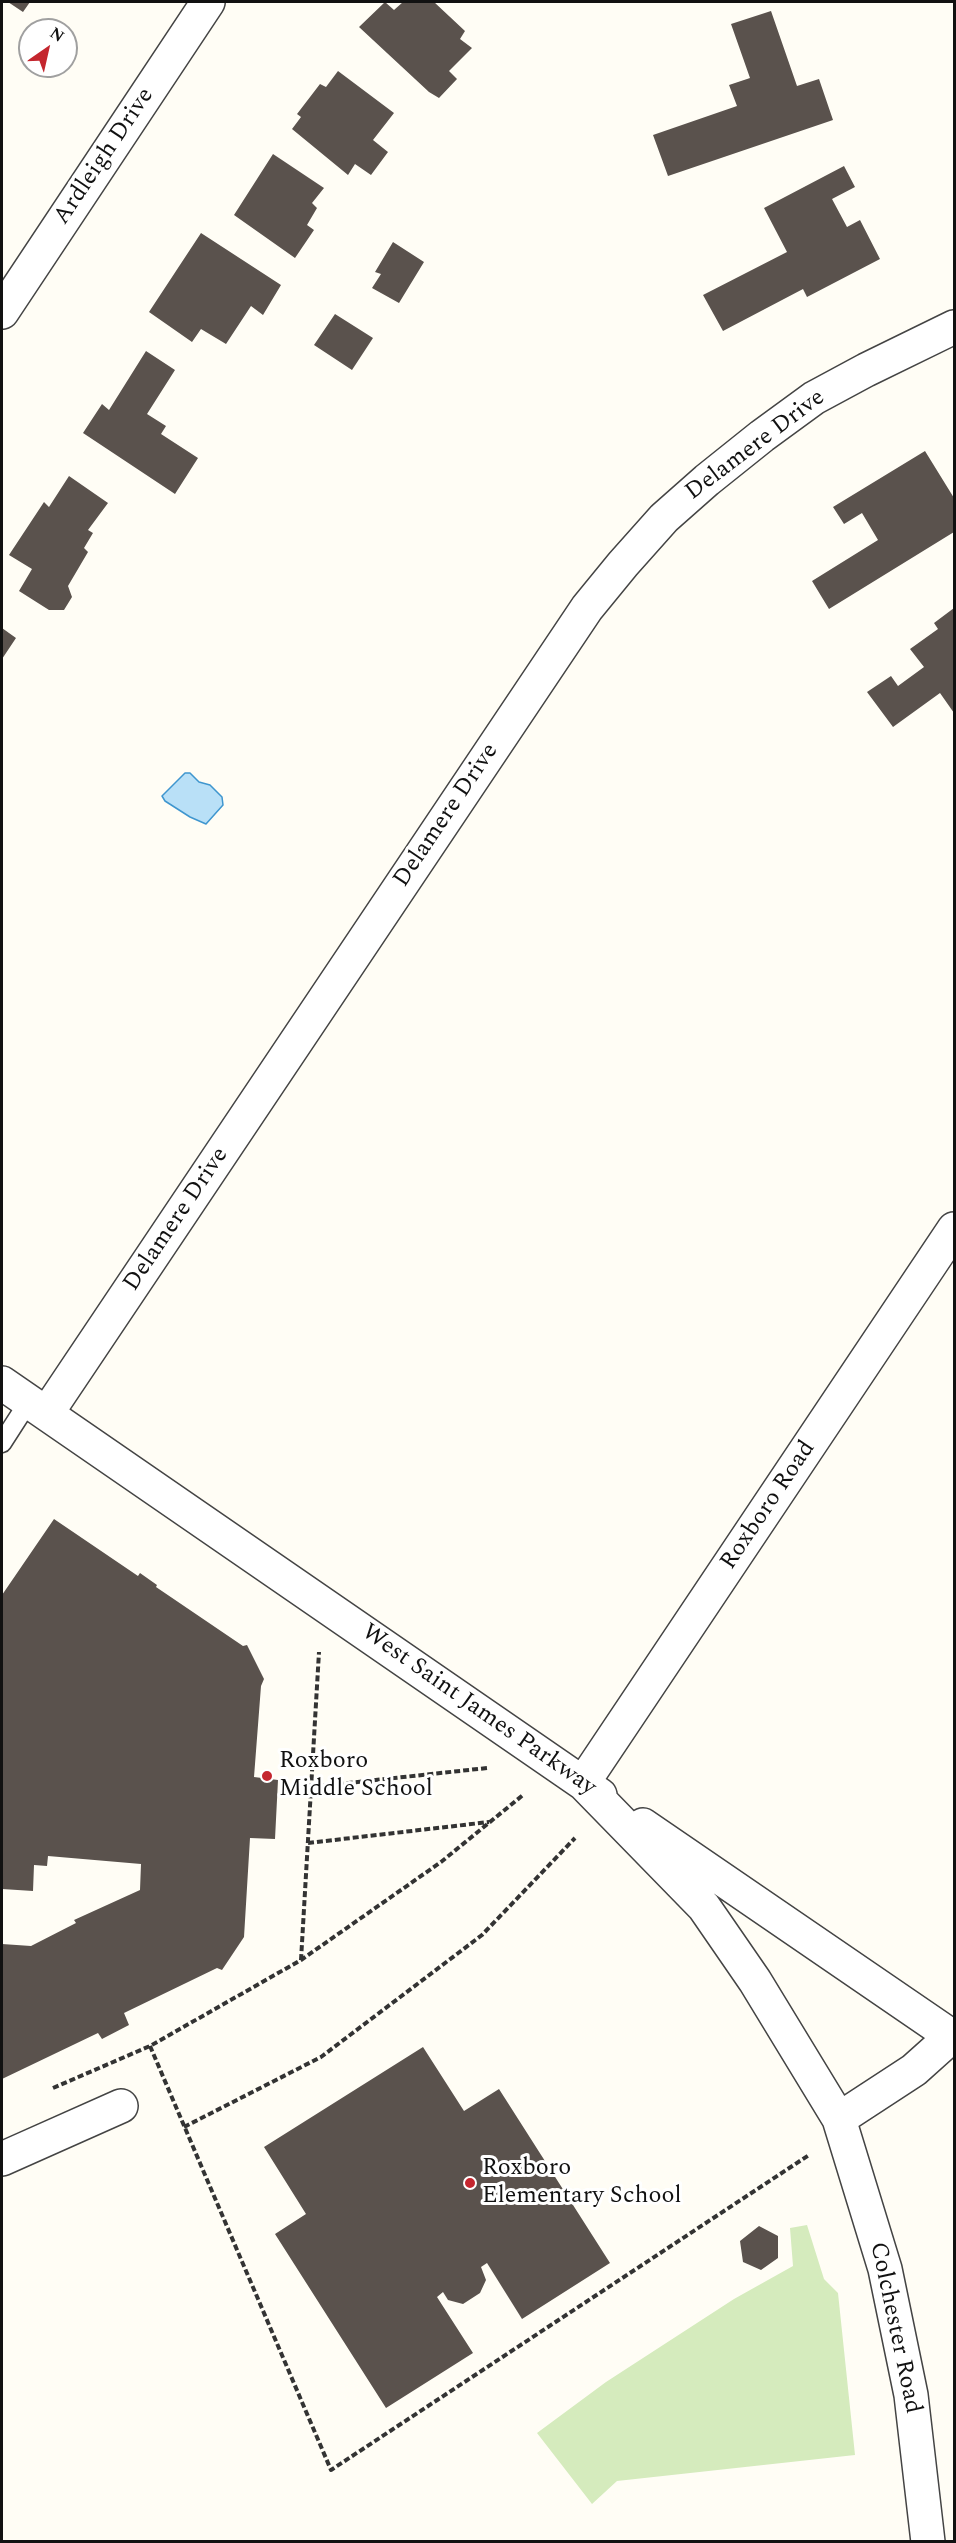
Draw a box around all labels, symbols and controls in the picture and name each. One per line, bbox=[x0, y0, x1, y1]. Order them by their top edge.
north arrow bbox=[18, 18, 78, 78]
text: N bbox=[45, 21, 69, 48]
street label: Ardleigh Drive bbox=[49, 83, 161, 231]
street label: Delamere Drive bbox=[681, 384, 831, 508]
street label: Delamere Drive bbox=[388, 739, 506, 893]
street label: Delamere Drive bbox=[118, 1143, 236, 1297]
street label: Roxboro Road bbox=[715, 1436, 823, 1576]
street label: West Saint James Parkway bbox=[355, 1619, 601, 1803]
place label: Roxboro Middle School bbox=[279, 1748, 433, 1804]
marker: Roxboro Middle School bbox=[260, 1769, 274, 1783]
place label: Roxboro Elementary School bbox=[482, 2155, 682, 2211]
marker: Roxboro Elementary School bbox=[463, 2176, 477, 2190]
street label: Colchester Road bbox=[862, 2240, 926, 2416]

